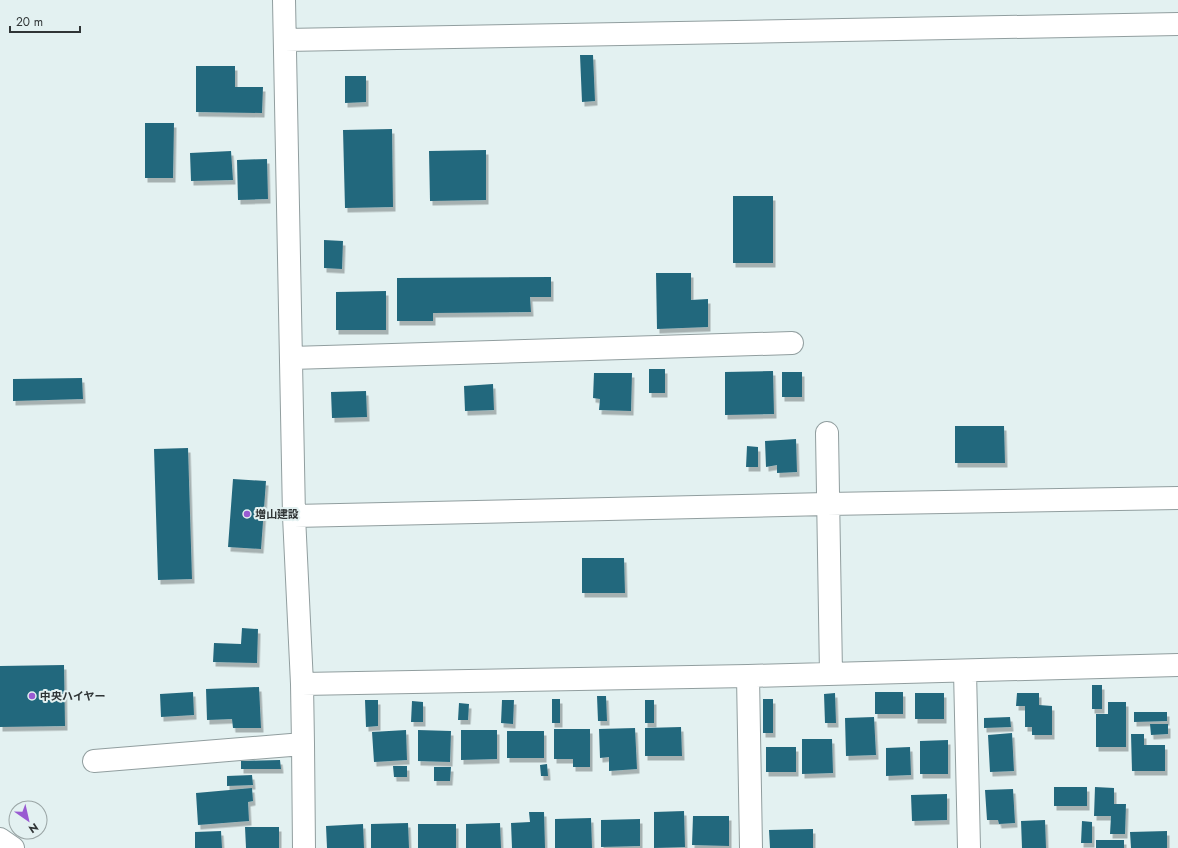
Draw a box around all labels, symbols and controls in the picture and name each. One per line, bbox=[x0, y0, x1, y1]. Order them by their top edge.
scale bar bbox=[10, 8, 80, 34]
text: 20 m bbox=[16, 13, 43, 31]
place label: 増山建設 bbox=[255, 506, 299, 522]
marker: 増山建設 bbox=[242, 509, 252, 519]
place label: 中央ハイヤー bbox=[40, 688, 105, 704]
marker: 中央ハイヤー bbox=[27, 691, 37, 701]
north arrow bbox=[8, 800, 48, 840]
text: N bbox=[25, 819, 42, 837]

